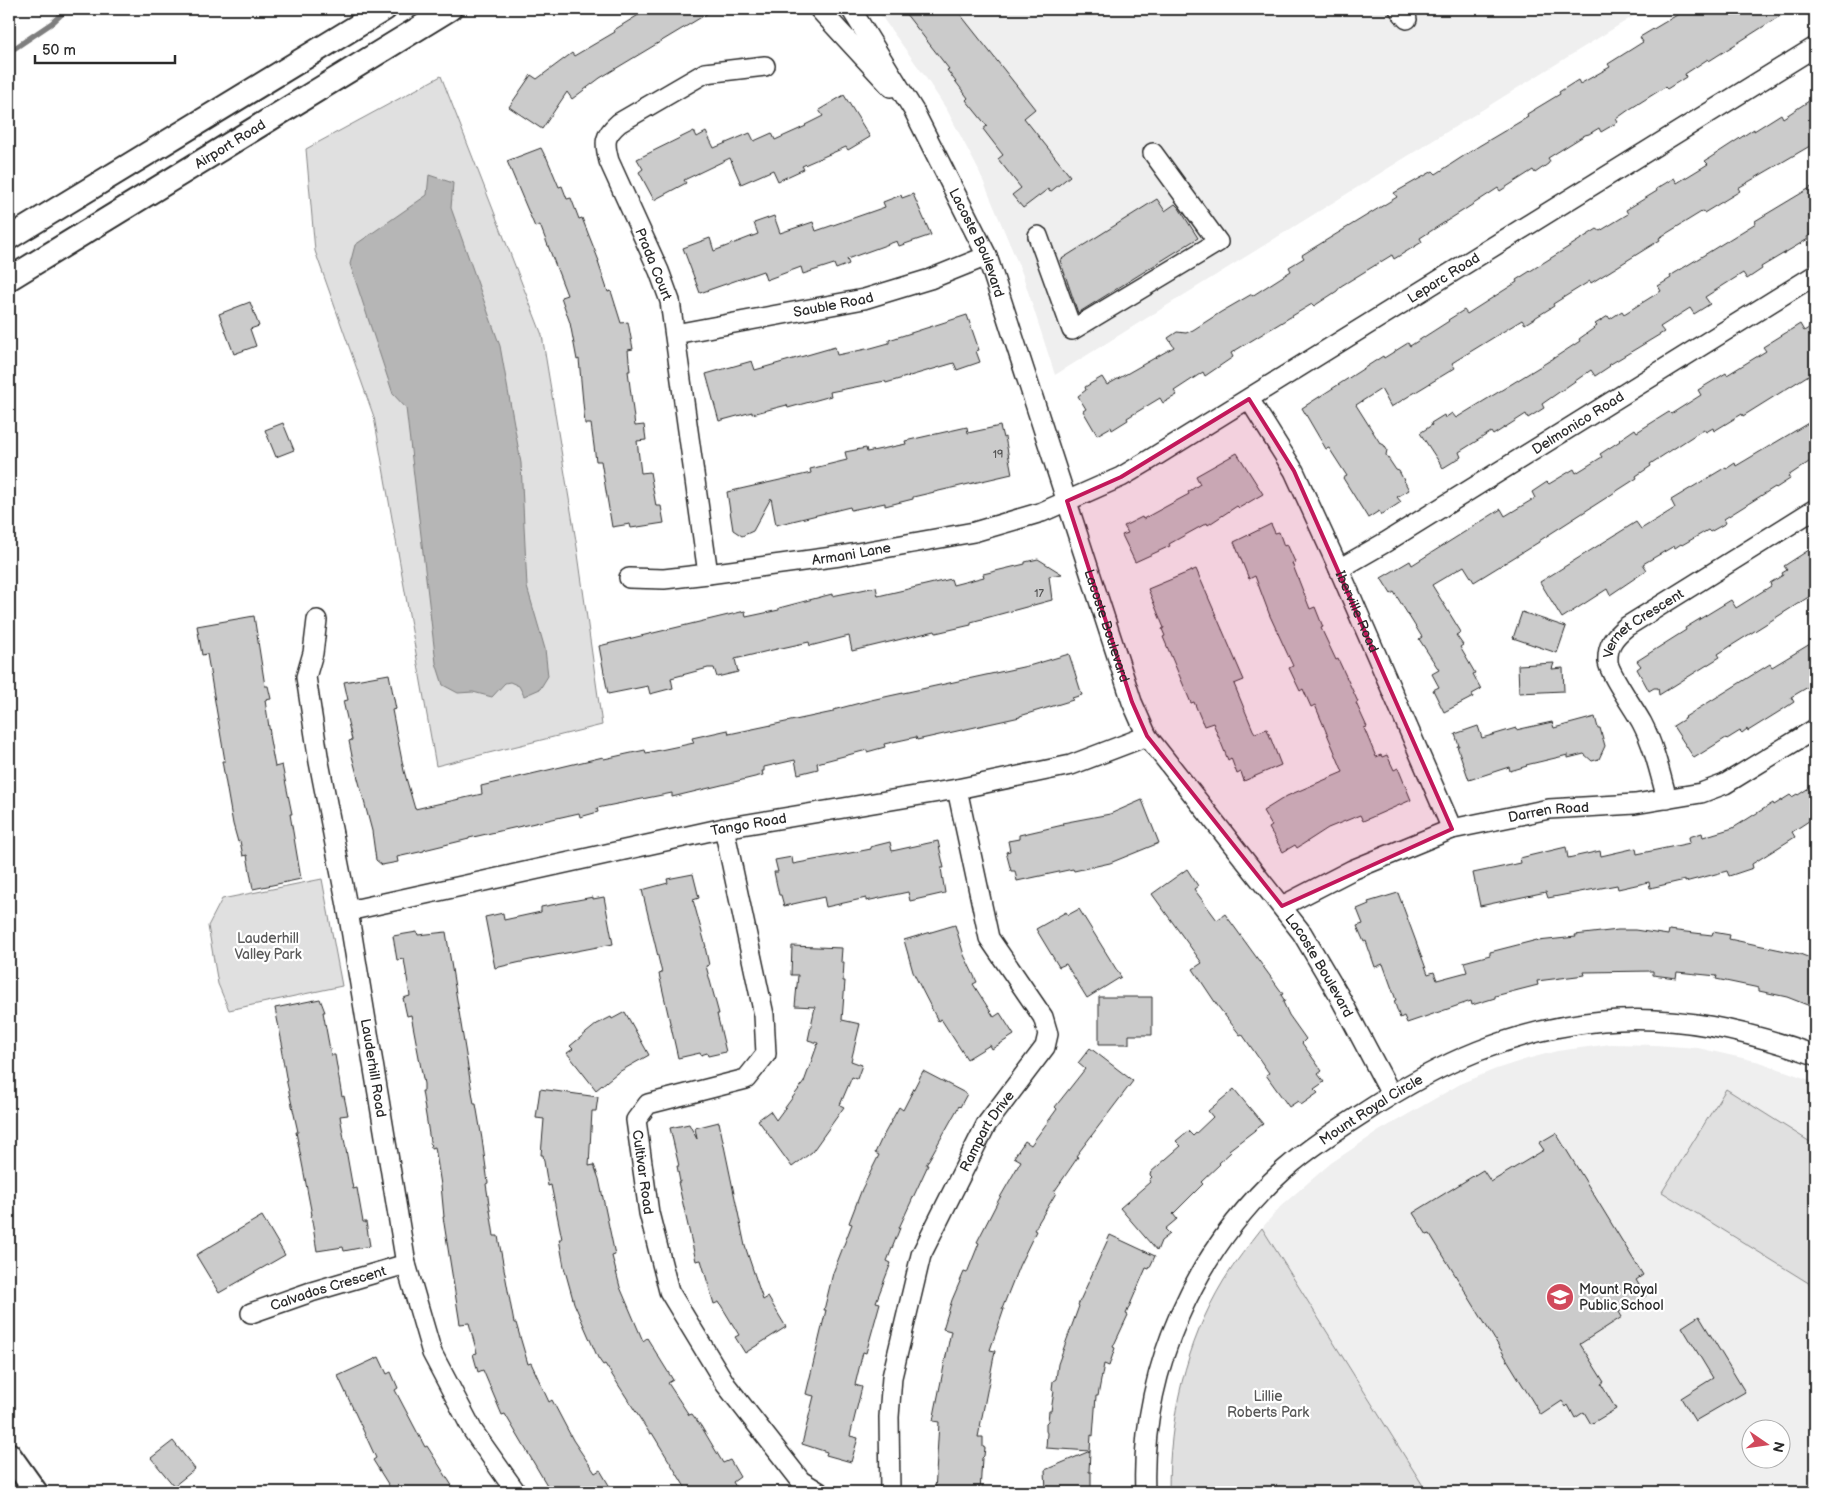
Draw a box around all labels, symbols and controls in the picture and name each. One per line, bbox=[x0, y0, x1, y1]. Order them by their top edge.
scale bar bbox=[35, 32, 175, 64]
text: 50 m bbox=[42, 41, 76, 60]
street label: Airport Road bbox=[192, 116, 269, 172]
street label: Lacoste Boulevard bbox=[945, 185, 1008, 299]
street label: Prada Court bbox=[631, 226, 676, 303]
street label: Leparc Road bbox=[1404, 249, 1483, 307]
street label: Sauble Road bbox=[792, 289, 876, 321]
street label: Delmonico Road bbox=[1529, 388, 1627, 458]
house number: 19 bbox=[993, 448, 1003, 461]
street label: Armani Lane bbox=[811, 539, 892, 569]
street label: Lacoste Boulevard bbox=[1080, 567, 1133, 684]
street label: Iberville Road bbox=[1332, 568, 1382, 655]
street label: Vernet Crescent bbox=[1600, 585, 1687, 659]
house number: 17 bbox=[1034, 587, 1044, 600]
street label: Darren Road bbox=[1507, 799, 1589, 826]
street label: Tango Road bbox=[709, 810, 788, 840]
street label: Lacoste Boulevard bbox=[1281, 911, 1357, 1020]
park label: Lauderhill Valley Park bbox=[234, 930, 302, 963]
street label: Lauderhill Road bbox=[357, 1017, 390, 1119]
street label: Mount Royal Circle bbox=[1316, 1071, 1426, 1149]
street label: Rampart Drive bbox=[956, 1087, 1018, 1174]
street label: Cultivar Road bbox=[628, 1129, 657, 1216]
street label: Calvados Crescent bbox=[268, 1262, 389, 1315]
place label: Mount Royal Public School bbox=[1579, 1281, 1664, 1314]
school or university icon: Mount Royal Public School bbox=[1545, 1282, 1575, 1312]
park label: Lillie Roberts Park bbox=[1227, 1388, 1309, 1421]
north arrow bbox=[1742, 1418, 1792, 1468]
text: N bbox=[1769, 1440, 1788, 1454]

